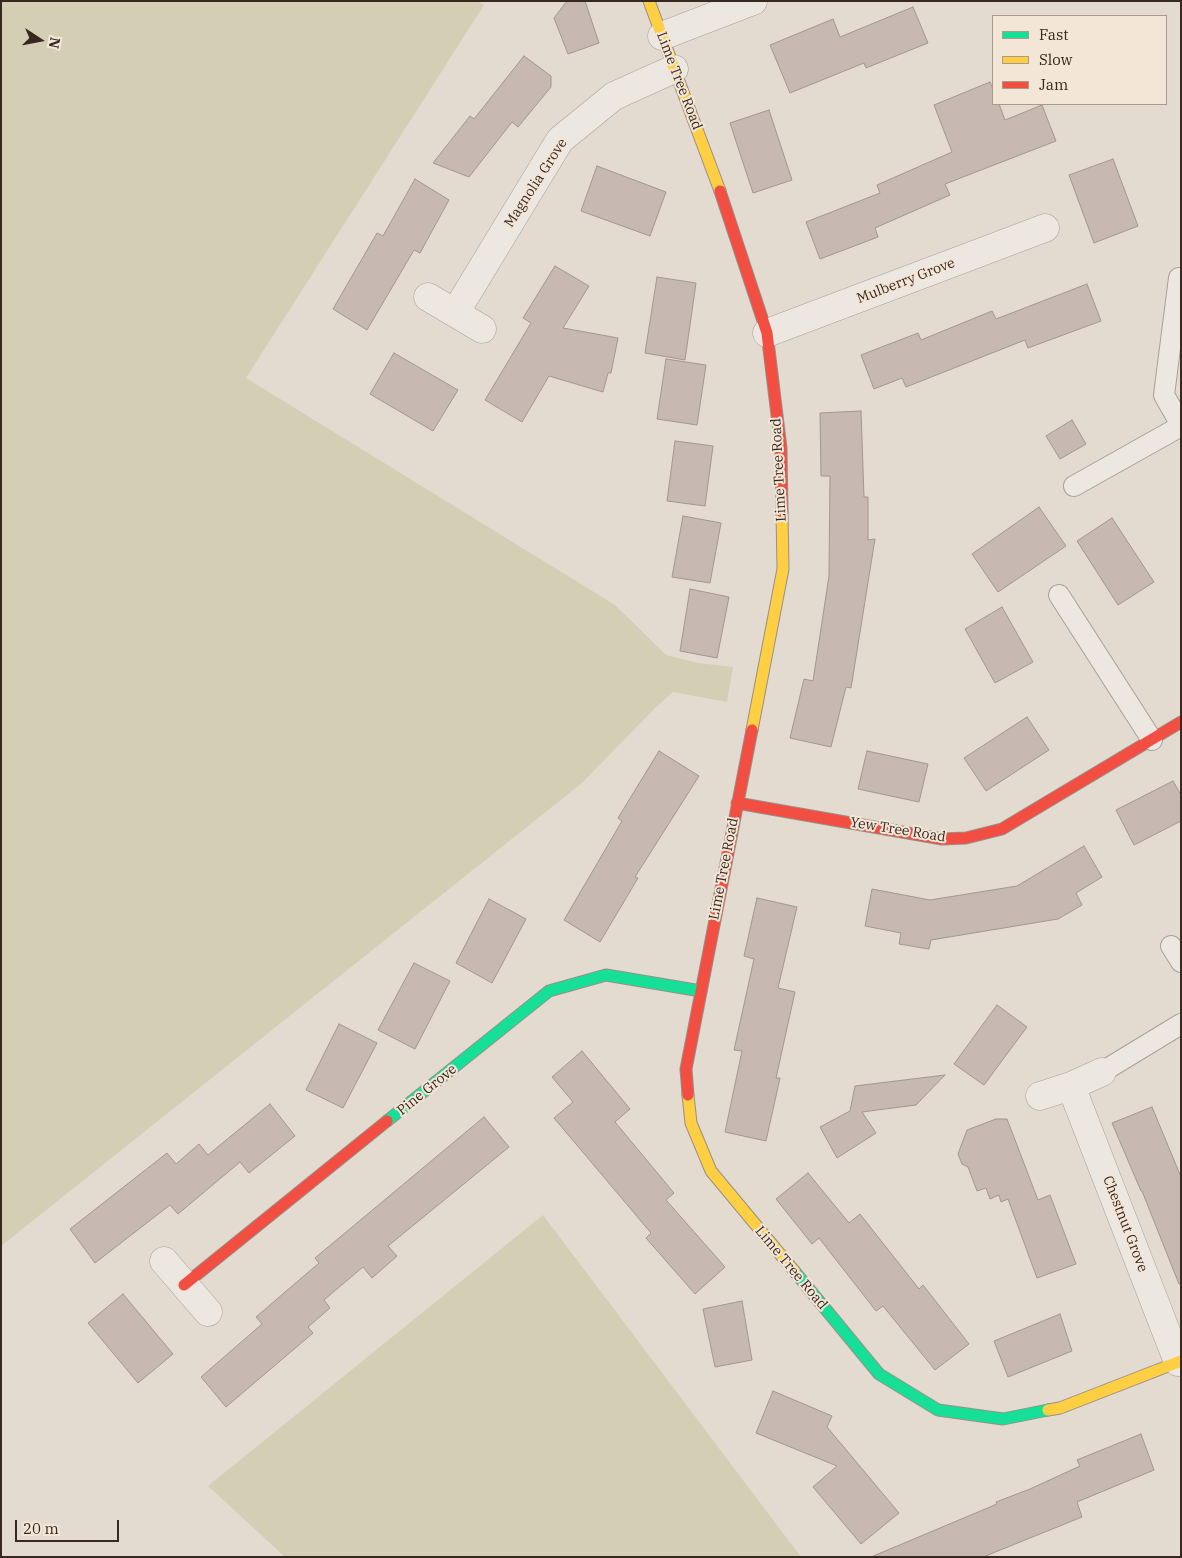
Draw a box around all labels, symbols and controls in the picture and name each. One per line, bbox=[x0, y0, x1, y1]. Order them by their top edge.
north arrow bbox=[15, 15, 65, 65]
legend bbox=[992, 15, 1167, 105]
text: Fast bbox=[1039, 25, 1069, 44]
street label: Lime Tree Road bbox=[653, 30, 705, 132]
text: N bbox=[45, 36, 65, 50]
text: Slow bbox=[1039, 50, 1072, 69]
text: Jam bbox=[1039, 75, 1068, 94]
street label: Magnolia Grove bbox=[501, 135, 571, 231]
street label: Mulberry Grove bbox=[855, 255, 957, 307]
street label: Lime Tree Road bbox=[768, 418, 790, 522]
street label: Yew Tree Road bbox=[849, 814, 947, 846]
street label: Lime Tree Road bbox=[706, 817, 742, 921]
street label: Pine Grove bbox=[394, 1061, 460, 1119]
street label: Chestnut Grove bbox=[1099, 1174, 1151, 1274]
street label: Lime Tree Road bbox=[751, 1223, 831, 1313]
scale bar bbox=[18, 1510, 121, 1542]
text: 20 m bbox=[23, 1519, 59, 1538]

